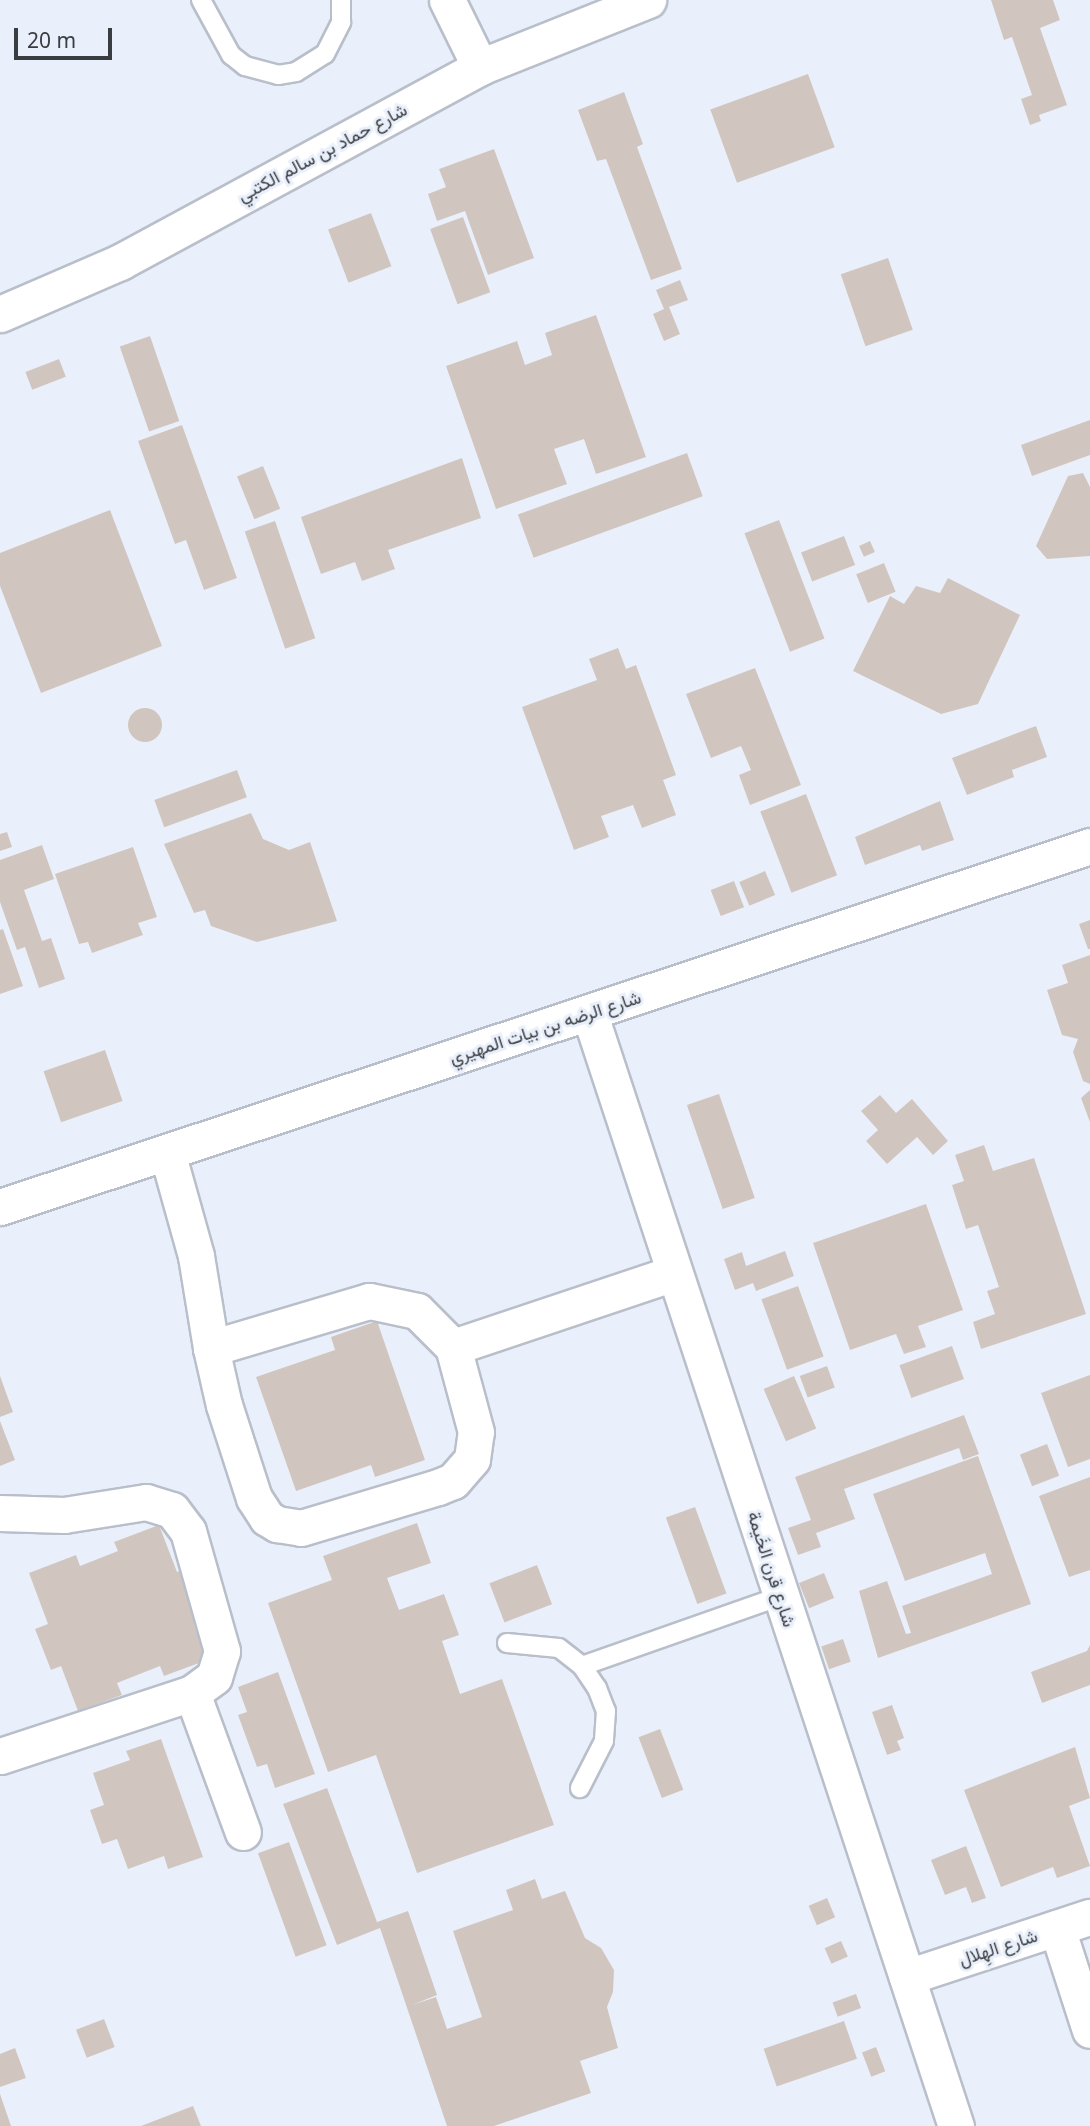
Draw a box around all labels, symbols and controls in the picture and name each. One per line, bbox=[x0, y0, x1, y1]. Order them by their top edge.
scale bar bbox=[18, 14, 116, 58]
text: 20 m bbox=[27, 26, 76, 54]
street label: شارع حماد بن سالم الكتبي bbox=[233, 98, 411, 206]
street label: شارع الرضه بن بيات المهيري bbox=[446, 986, 644, 1068]
street label: شارع قرن الخَيمة bbox=[743, 1509, 801, 1629]
street label: شارع الهِلال bbox=[956, 1924, 1040, 1970]

